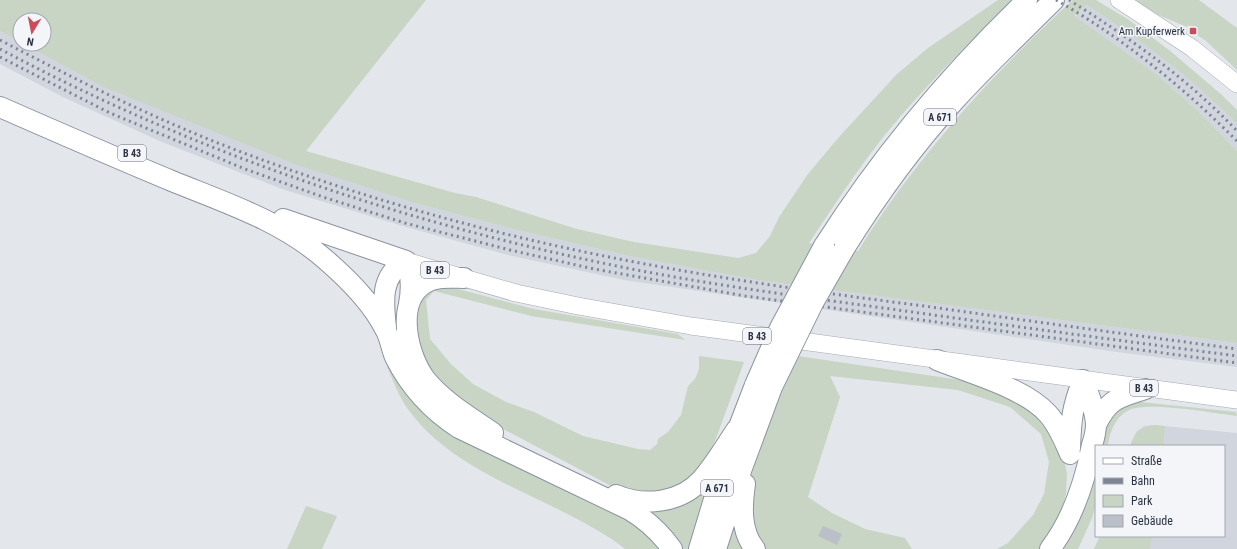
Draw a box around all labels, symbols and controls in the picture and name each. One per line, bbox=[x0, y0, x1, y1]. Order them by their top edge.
north arrow bbox=[12, 12, 52, 52]
place label: Am Kupferwerk bbox=[1119, 25, 1185, 38]
marker: Am Kupferwerk bbox=[1188, 26, 1198, 36]
text: N bbox=[26, 34, 35, 48]
road number: A 671 bbox=[924, 109, 956, 125]
road number: B 43 bbox=[118, 145, 146, 161]
road number: B 43 bbox=[421, 262, 449, 278]
road number: B 43 bbox=[743, 328, 771, 344]
road number: B 43 bbox=[1130, 380, 1158, 396]
legend bbox=[1095, 445, 1225, 537]
text: Straße bbox=[1131, 454, 1162, 468]
text: Bahn bbox=[1131, 474, 1155, 488]
road number: A 671 bbox=[701, 480, 733, 496]
text: Park bbox=[1131, 494, 1153, 508]
text: Gebäude bbox=[1131, 514, 1173, 528]

